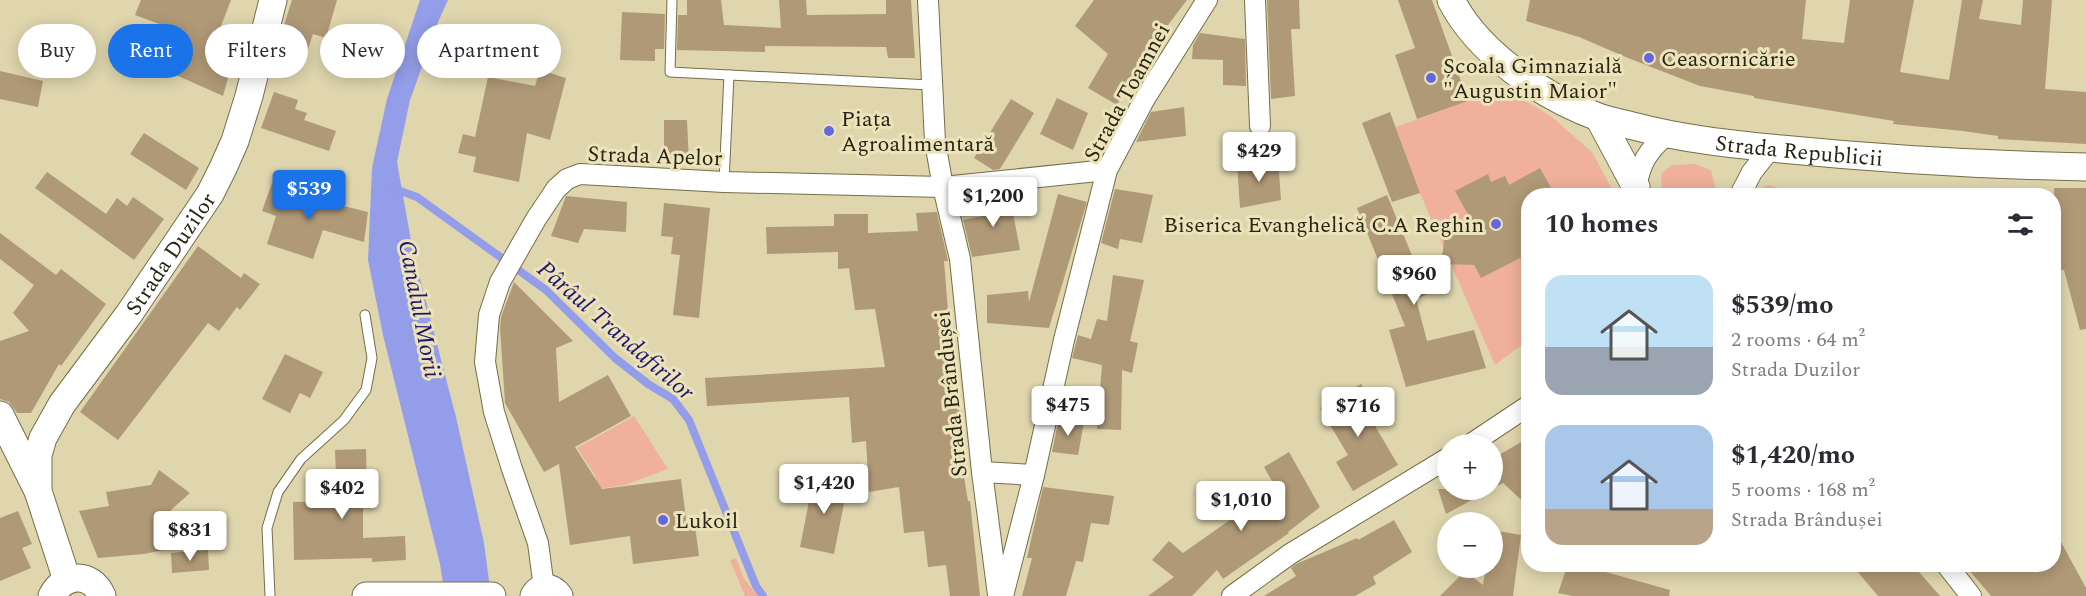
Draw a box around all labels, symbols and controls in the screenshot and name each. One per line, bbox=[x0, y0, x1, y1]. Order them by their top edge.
street label: Strada Toamnei bbox=[1076, 17, 1179, 168]
chip: Buy bbox=[18, 24, 96, 78]
chip: Rent bbox=[108, 24, 193, 78]
chip: Filters bbox=[205, 24, 308, 78]
chip: New bbox=[320, 24, 405, 78]
chip: Apartment bbox=[417, 24, 561, 78]
place label: Ceasornicărie bbox=[1661, 43, 1796, 76]
place label: Școala Gimnazială "Augustin Maior" bbox=[1443, 50, 1623, 108]
marker: Ceasornicărie bbox=[1642, 51, 1656, 65]
marker: Școala Gimnazială "Augustin Maior" bbox=[1424, 71, 1438, 85]
place label: Piața Agroalimentară bbox=[841, 103, 994, 161]
marker: Piața Agroalimentară bbox=[822, 124, 836, 138]
street label: Strada Republicii bbox=[1713, 127, 1884, 176]
pin: $429 bbox=[1223, 132, 1295, 183]
text: $429 bbox=[1237, 136, 1281, 166]
street label: Strada Apelor bbox=[587, 138, 723, 175]
pin: $539 bbox=[273, 170, 345, 221]
text: $539 bbox=[287, 174, 331, 204]
pin: $1,200 bbox=[944, 177, 1042, 228]
text: $1,200 bbox=[962, 181, 1024, 211]
street label: Strada Duzilor bbox=[118, 186, 225, 322]
text: 10 homes bbox=[1545, 204, 1659, 244]
icon: filters bbox=[2004, 208, 2037, 241]
place label: Biserica Evanghelică C.A Reghin bbox=[1163, 209, 1484, 242]
marker: Biserica Evanghelică C.A Reghin bbox=[1489, 217, 1503, 231]
water label: Canalul Morii bbox=[388, 237, 450, 381]
water label: Pârâul Trandafirilor bbox=[529, 252, 703, 410]
pin: $960 bbox=[1378, 255, 1450, 306]
text: $960 bbox=[1392, 259, 1436, 289]
text: $539/mo bbox=[1731, 285, 1834, 325]
icon: home bbox=[1593, 299, 1665, 371]
street label: Strada Brândușei bbox=[926, 309, 977, 479]
text: 2 rooms · 64 m² bbox=[1731, 325, 1865, 355]
text: Strada Duzilor bbox=[1731, 355, 1860, 385]
pin: $475 bbox=[1032, 386, 1104, 437]
pin: $716 bbox=[1322, 387, 1394, 438]
text: $475 bbox=[1046, 390, 1090, 420]
text: $716 bbox=[1336, 391, 1380, 421]
map controls bbox=[1437, 434, 1503, 578]
button: + bbox=[1437, 434, 1503, 500]
text: $1,420/mo bbox=[1731, 435, 1855, 475]
icon: home bbox=[1593, 449, 1665, 521]
pin: $1,420 bbox=[775, 464, 873, 515]
text: $1,420 bbox=[793, 468, 855, 498]
pin: $402 bbox=[306, 469, 378, 520]
text: $402 bbox=[320, 473, 364, 503]
text: 5 rooms · 168 m² bbox=[1731, 475, 1875, 505]
pin: $1,010 bbox=[1192, 481, 1290, 532]
text: $1,010 bbox=[1210, 485, 1272, 515]
place label: Lukoil bbox=[675, 505, 738, 538]
text: Strada Brândușei bbox=[1731, 505, 1883, 535]
pin: $831 bbox=[154, 511, 226, 562]
button: − bbox=[1437, 512, 1503, 578]
marker: Lukoil bbox=[656, 513, 670, 527]
text: $831 bbox=[168, 515, 212, 545]

